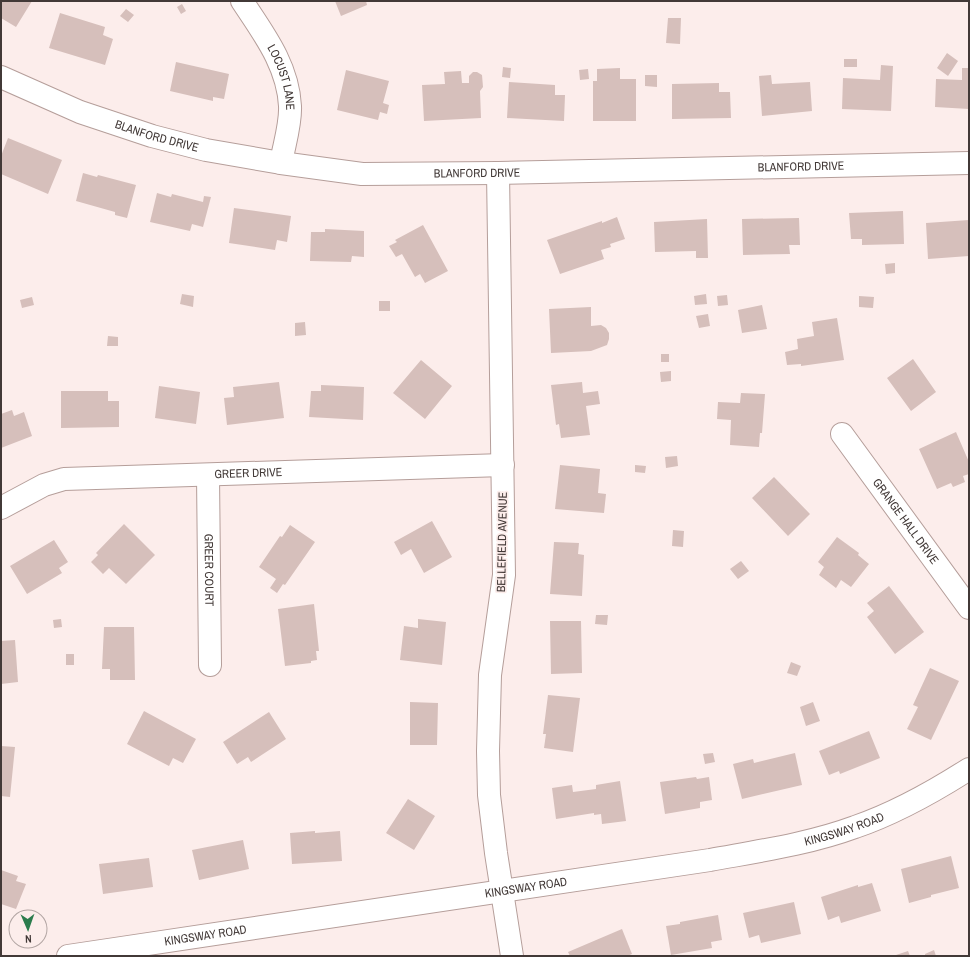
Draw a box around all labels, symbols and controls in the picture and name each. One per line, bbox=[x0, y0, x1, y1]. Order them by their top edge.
street label: LOCUST LANE bbox=[264, 42, 298, 110]
street label: BLANFORD DRIVE bbox=[113, 116, 200, 156]
street label: BLANFORD DRIVE bbox=[758, 158, 844, 175]
street label: BLANFORD DRIVE bbox=[434, 165, 520, 181]
street label: GREER DRIVE bbox=[214, 464, 282, 482]
street label: GRANGE HALL DRIVE bbox=[869, 475, 942, 567]
street label: BELLEFIELD AVENUE bbox=[493, 492, 511, 592]
street label: GREER COURT bbox=[201, 534, 217, 606]
street label: KINGSWAY ROAD bbox=[803, 809, 887, 850]
street label: KINGSWAY ROAD bbox=[484, 873, 568, 902]
north arrow bbox=[8, 909, 48, 949]
street label: KINGSWAY ROAD bbox=[163, 921, 248, 949]
text: N bbox=[25, 932, 32, 946]

